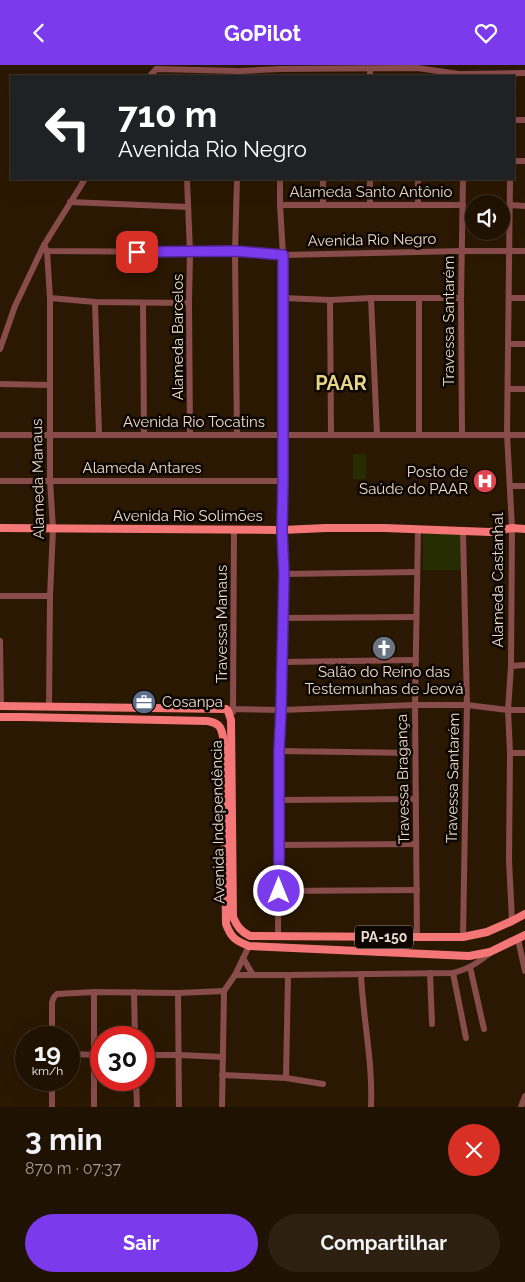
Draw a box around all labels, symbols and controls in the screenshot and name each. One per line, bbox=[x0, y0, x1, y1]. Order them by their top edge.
icon: back bbox=[25, 19, 53, 47]
icon: heart bbox=[472, 19, 500, 47]
text: GoPilot bbox=[224, 20, 301, 46]
text: 710 m bbox=[118, 94, 217, 135]
icon: left bbox=[35, 95, 100, 160]
text: Avenida Rio Negro bbox=[118, 136, 307, 162]
street label: Alameda Santo Antônio bbox=[289, 183, 453, 201]
map controls bbox=[465, 195, 510, 240]
button: sound bbox=[465, 195, 510, 240]
street label: Avenida Rio Negro bbox=[307, 230, 437, 250]
pin bbox=[116, 231, 158, 273]
icon: arrive bbox=[123, 238, 151, 266]
street label: Travessa Santarém bbox=[440, 256, 458, 386]
street label: Alameda Barcelos bbox=[169, 274, 187, 400]
district label: PAAR bbox=[315, 371, 367, 395]
street label: Avenida Rio Tocatins bbox=[123, 413, 265, 431]
street label: Alameda Manaus bbox=[28, 419, 48, 539]
street label: Alameda Antares bbox=[83, 459, 201, 477]
place label: Posto de Saúde do PAAR bbox=[359, 463, 468, 498]
hospital icon: Posto de Saúde do PAAR bbox=[472, 468, 498, 494]
street label: Avenida Rio Solimões bbox=[113, 507, 263, 525]
street label: Alameda Castanhal bbox=[489, 512, 507, 647]
street label: Travessa Manaus bbox=[213, 565, 231, 683]
church icon: Salão do Reino das Testemunhas de Jeová bbox=[371, 635, 397, 661]
place label: Salão do Reino das Testemunhas de Jeová bbox=[305, 663, 463, 698]
office icon: Cosanpa bbox=[131, 689, 157, 715]
place label: Cosanpa bbox=[162, 693, 223, 711]
street label: Travessa Santarém bbox=[443, 712, 463, 844]
street label: Travessa Bragança bbox=[393, 714, 413, 844]
street label: Avenida Independência bbox=[208, 740, 228, 904]
position arrow bbox=[252, 864, 304, 916]
road number: PA-150 bbox=[355, 925, 413, 949]
speed limit sign: 30 bbox=[90, 1026, 155, 1091]
text: 19 bbox=[34, 1037, 61, 1067]
text: km/h bbox=[32, 1064, 63, 1078]
text: 3 min bbox=[25, 1122, 103, 1157]
button: close bbox=[448, 1124, 500, 1176]
text: 870 m · 07:37 bbox=[25, 1159, 121, 1178]
button: Sair bbox=[25, 1214, 258, 1272]
button: Compartilhar bbox=[268, 1214, 500, 1272]

